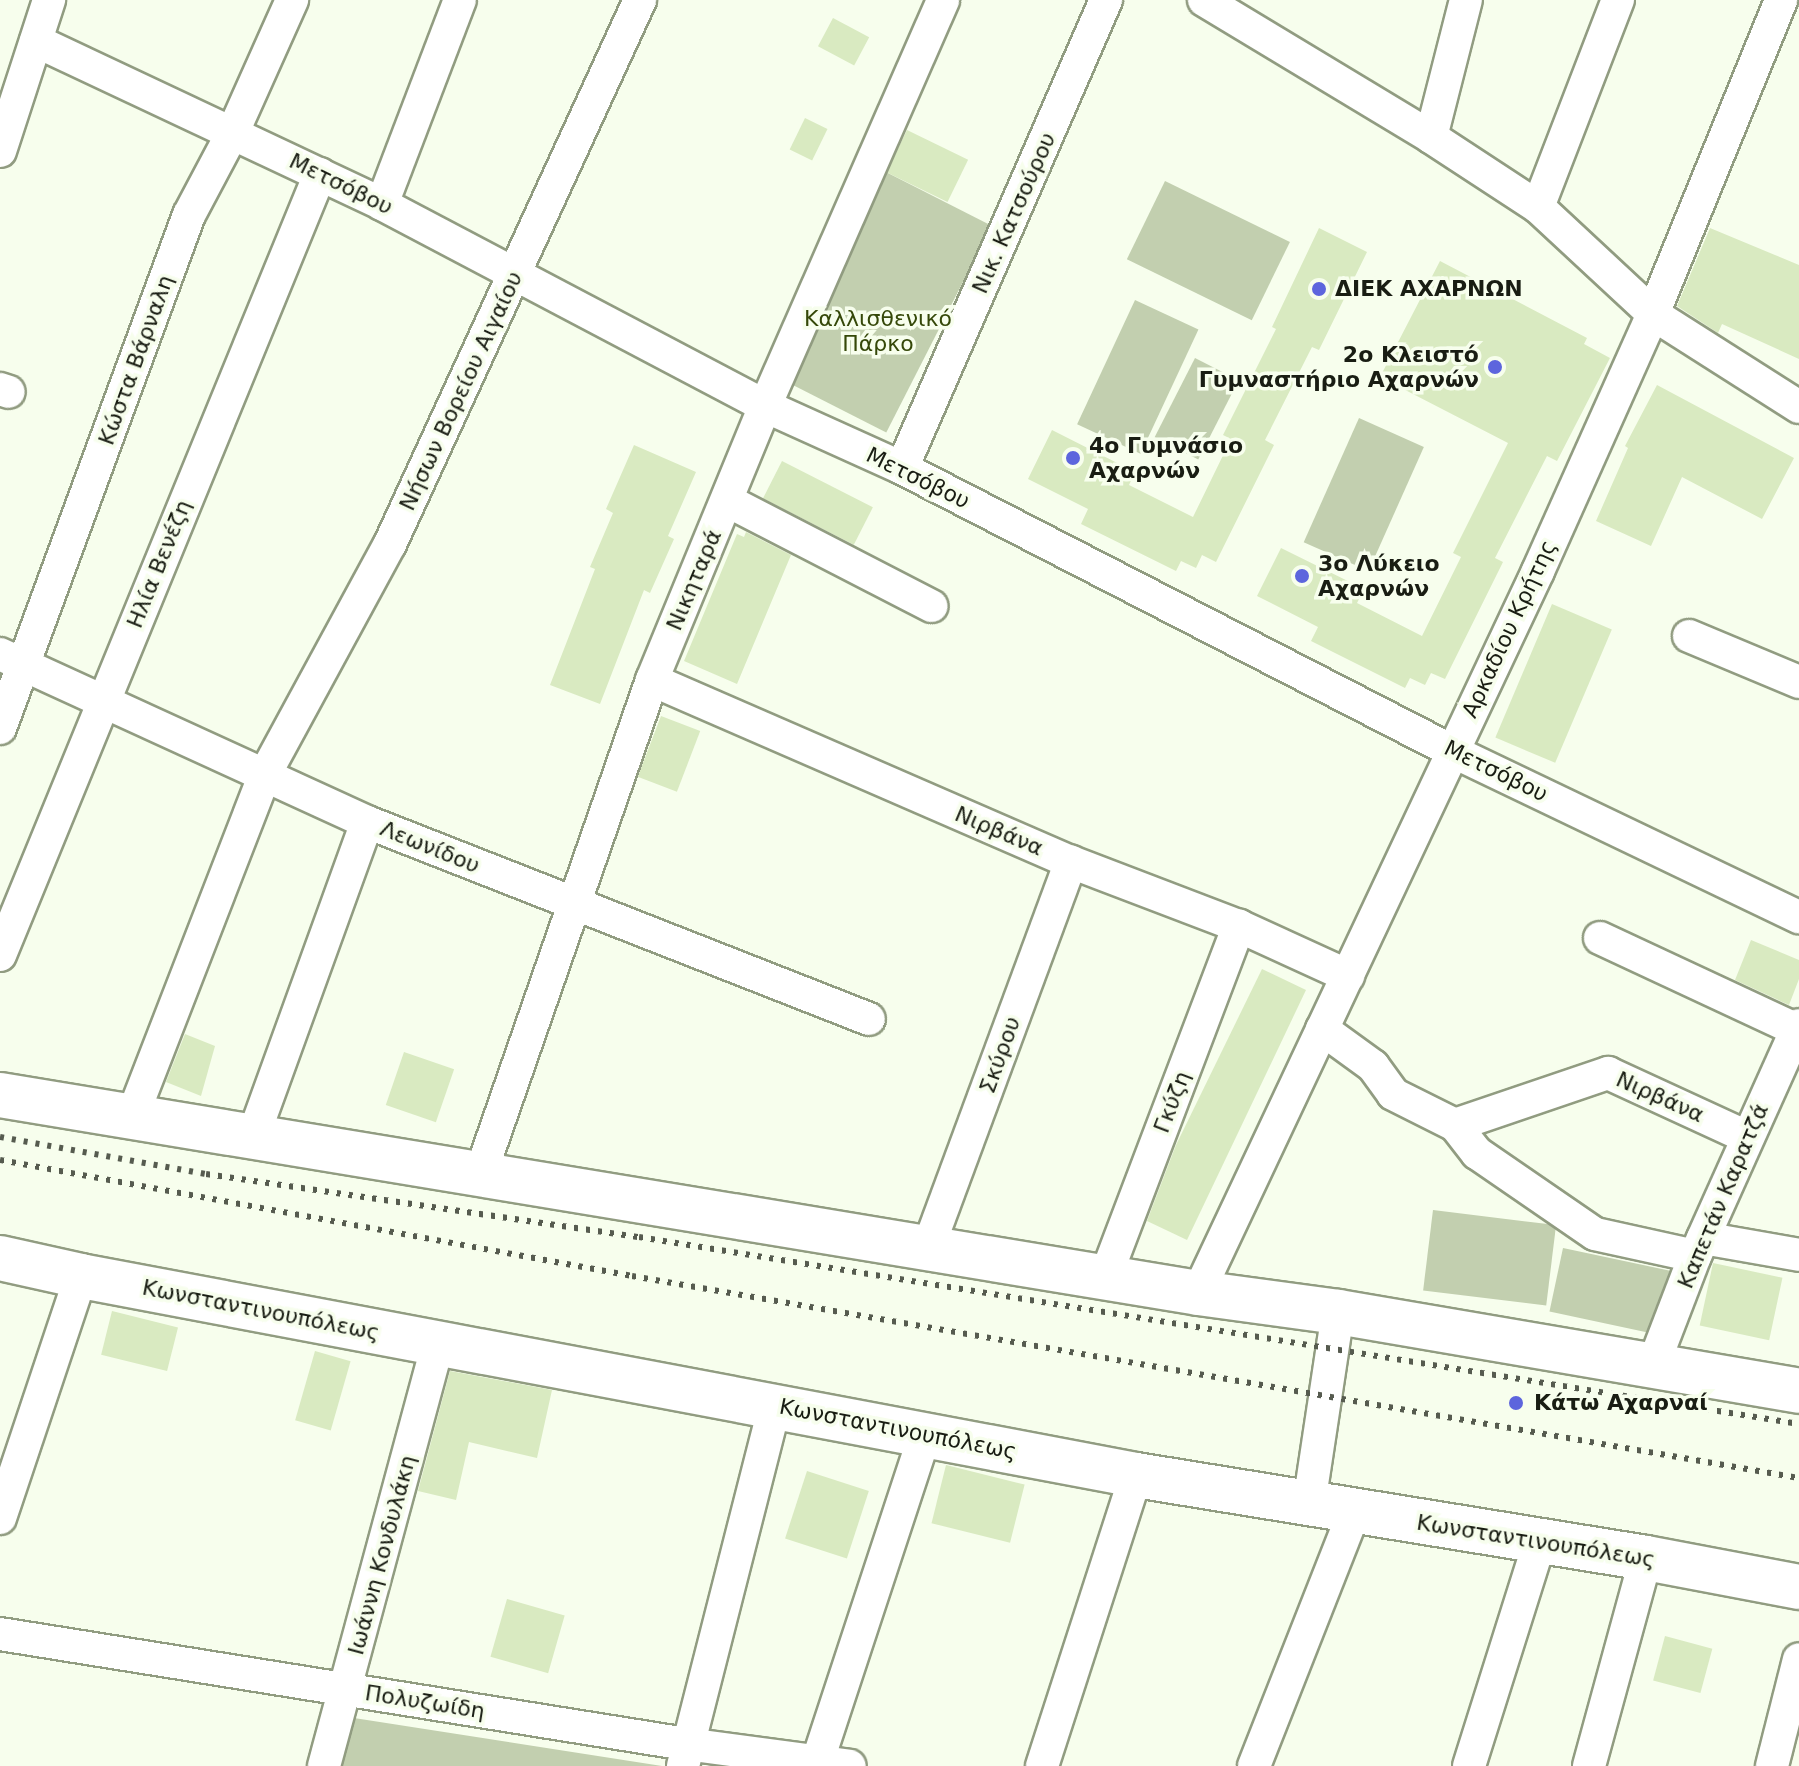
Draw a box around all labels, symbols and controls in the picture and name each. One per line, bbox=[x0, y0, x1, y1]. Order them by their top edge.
street label: Νικ. Κατσούρου bbox=[967, 128, 1061, 298]
street label: Μετσόβου bbox=[285, 148, 397, 220]
street label: Νήσων Βορείου Αιγαίου bbox=[394, 267, 528, 515]
street label: Κώστα Βάρναλη bbox=[93, 271, 179, 449]
place label: ΔΙΕΚ ΑΧΑΡΝΩΝ bbox=[1335, 276, 1523, 302]
marker: ΔΙΕΚ ΑΧΑΡΝΩΝ bbox=[1310, 280, 1328, 298]
park label: Καλλισθενικό Πάρκο bbox=[804, 305, 952, 356]
place label: 2ο Κλειστό Γυμναστήριο Αχαρνών bbox=[1199, 341, 1479, 392]
marker: 2ο Κλειστό Γυμναστήριο Αχαρνών bbox=[1486, 358, 1504, 376]
place label: 4ο Γυμνάσιο Αχαρνών bbox=[1089, 432, 1243, 484]
street label: Μετσόβου bbox=[862, 442, 974, 514]
marker: 4ο Γυμνάσιο Αχαρνών bbox=[1064, 449, 1082, 467]
street label: Ηλία Βενέζη bbox=[121, 496, 197, 632]
street label: Νικηταρά bbox=[661, 526, 727, 634]
street label: Αρκαδίου Κρήτης bbox=[1456, 536, 1562, 722]
place label: 3ο Λύκειο Αχαρνών bbox=[1318, 550, 1440, 602]
marker: 3ο Λύκειο Αχαρνών bbox=[1293, 567, 1311, 585]
street label: Μετσόβου bbox=[1440, 735, 1552, 807]
street label: Νιρβάνα bbox=[951, 801, 1047, 861]
street label: Λεωνίδου bbox=[376, 815, 484, 879]
street label: Σκύρου bbox=[974, 1013, 1026, 1097]
street label: Νιρβάνα bbox=[1612, 1066, 1708, 1128]
street label: Γκύζη bbox=[1148, 1067, 1196, 1137]
street label: Καπετάν Καρατζά bbox=[1672, 1100, 1774, 1292]
street label: Κωνσταντινουπόλεως bbox=[140, 1274, 382, 1346]
place label: Κάτω Αχαρναί bbox=[1534, 1390, 1708, 1416]
marker: Κάτω Αχαρναί bbox=[1505, 1392, 1527, 1414]
street label: Κωνσταντινουπόλεως bbox=[777, 1393, 1019, 1465]
street label: Ιωάννη Κονδυλάκη bbox=[343, 1452, 421, 1658]
street label: Κωνσταντινουπόλεως bbox=[1415, 1509, 1657, 1573]
street label: Πολυζωίδη bbox=[363, 1679, 487, 1725]

